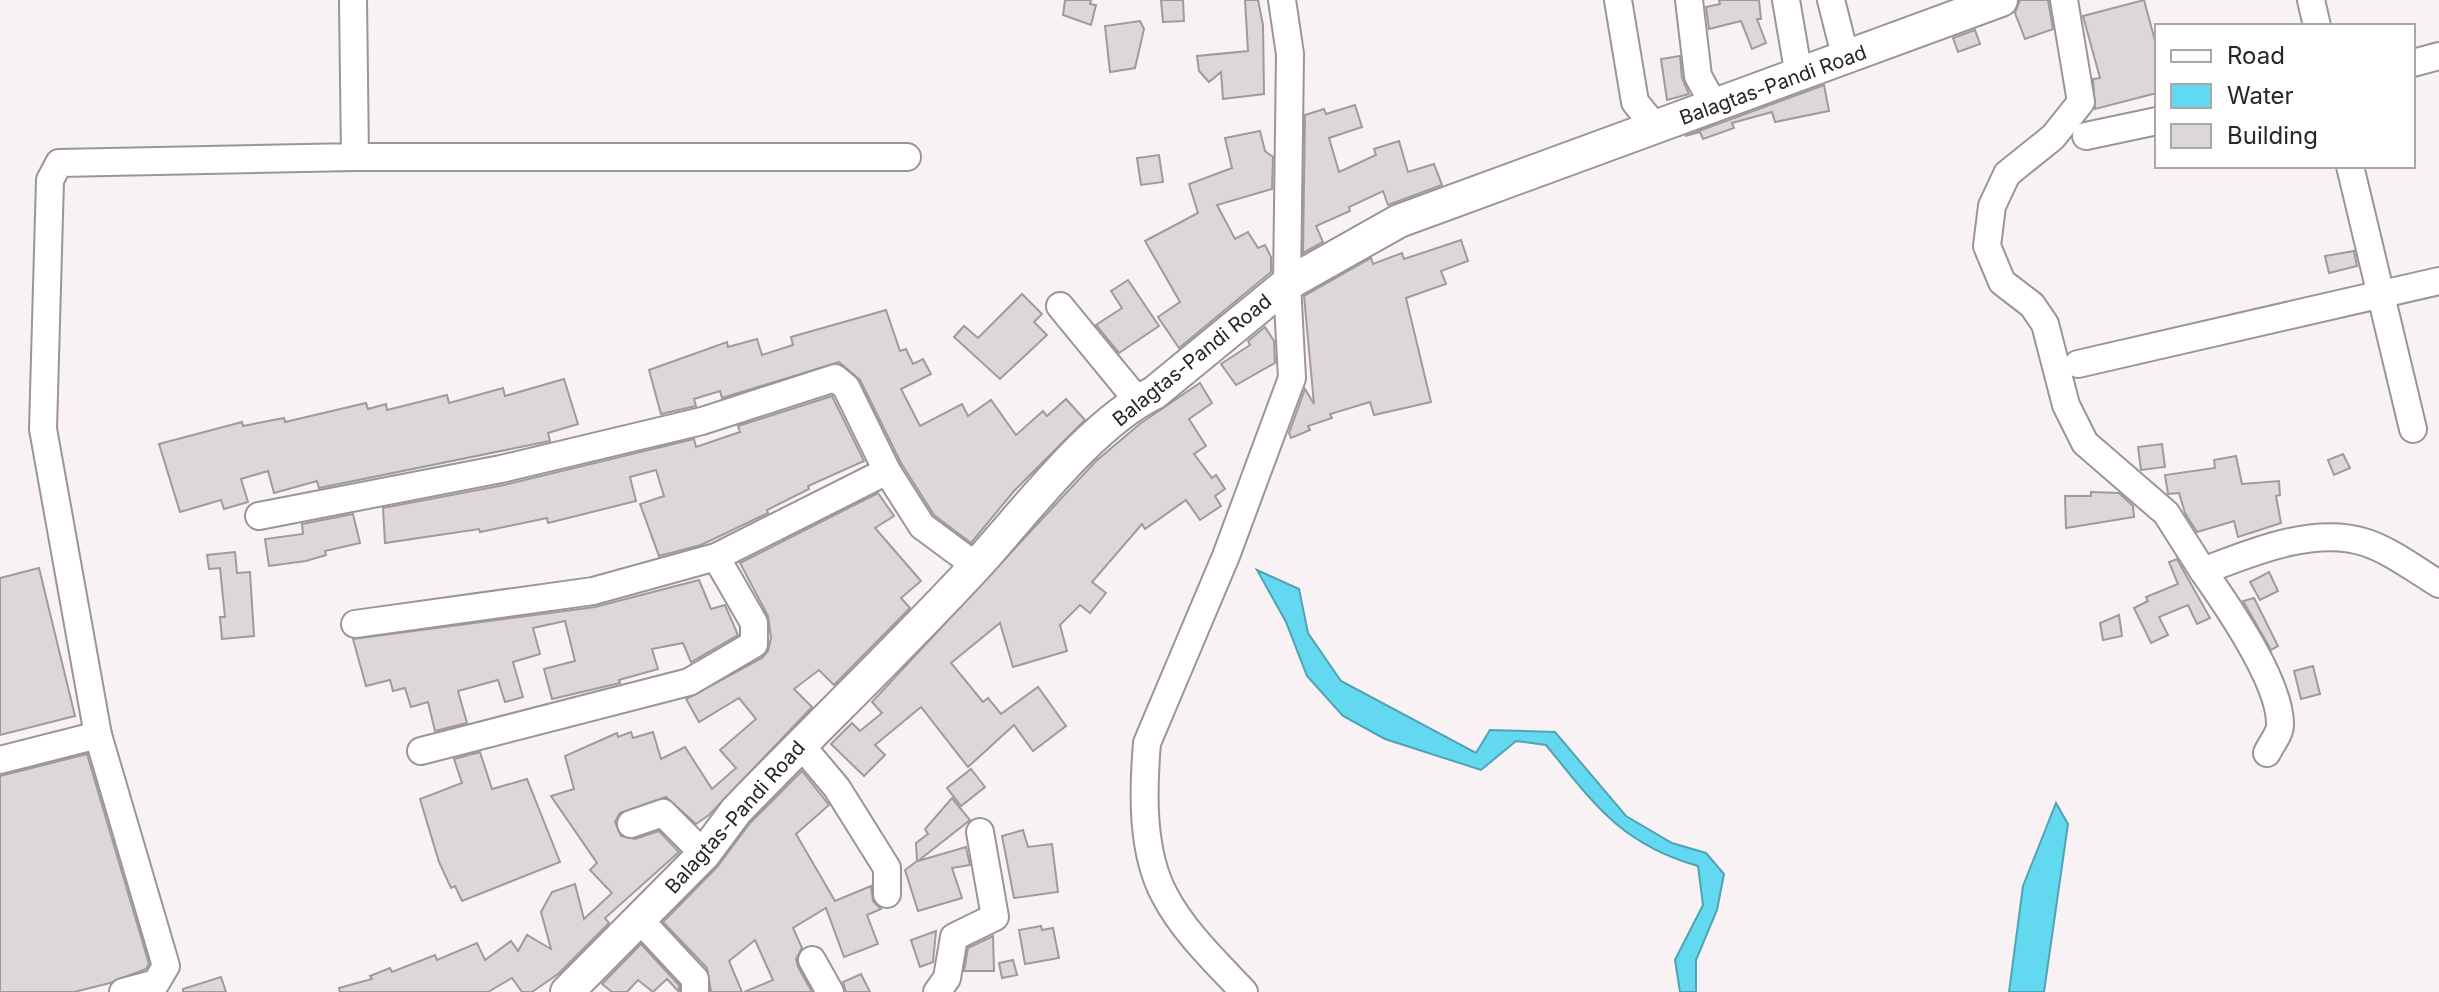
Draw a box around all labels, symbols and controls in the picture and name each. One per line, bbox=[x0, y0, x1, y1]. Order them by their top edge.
legend bbox=[2155, 24, 2415, 168]
street label: Balagtas-Pandi Road bbox=[1676, 40, 1870, 130]
text: Road bbox=[2227, 41, 2285, 70]
text: Water bbox=[2227, 81, 2294, 110]
text: Building bbox=[2227, 121, 2318, 150]
street label: Balagtas-Pandi Road bbox=[1108, 289, 1276, 431]
street label: Balagtas-Pandi Road bbox=[660, 736, 810, 898]

